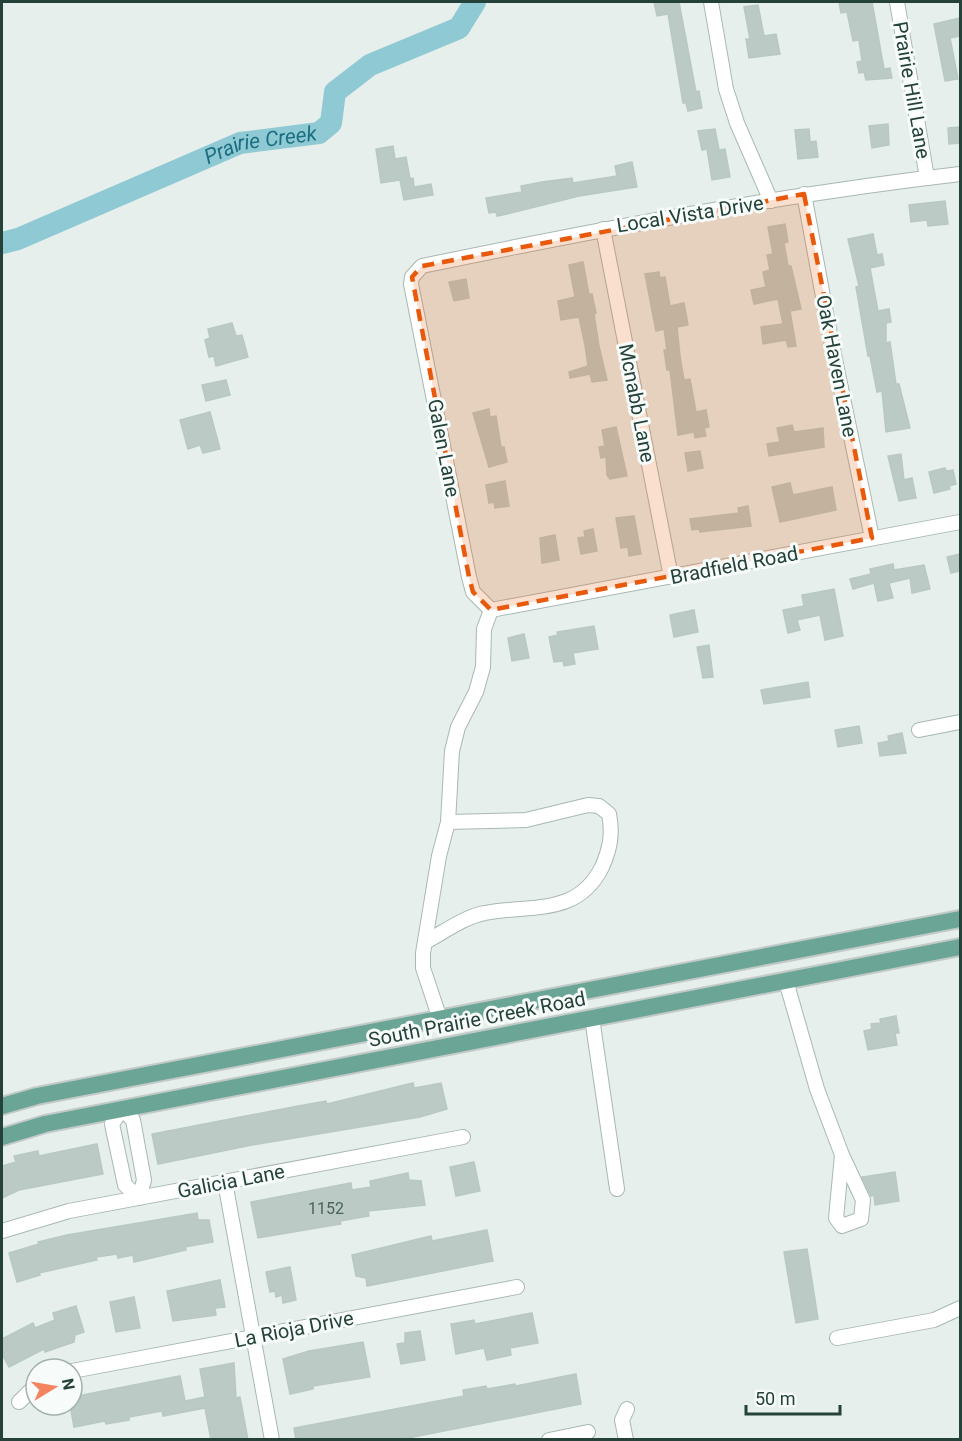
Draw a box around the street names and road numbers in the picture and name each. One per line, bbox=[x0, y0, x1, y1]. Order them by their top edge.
street label: Prairie Hill Lane bbox=[888, 19, 936, 161]
street label: Local Vista Drive bbox=[615, 191, 765, 237]
street label: Oak Haven Lane bbox=[811, 293, 863, 439]
street label: Mcnabb Lane bbox=[614, 342, 660, 464]
street label: Galen Lane bbox=[423, 397, 465, 499]
street label: Bradfield Road bbox=[668, 541, 800, 589]
street label: South Prairie Creek Road bbox=[366, 986, 588, 1052]
street label: Galicia Lane bbox=[175, 1159, 287, 1203]
street label: La Rioja Drive bbox=[232, 1306, 356, 1352]

